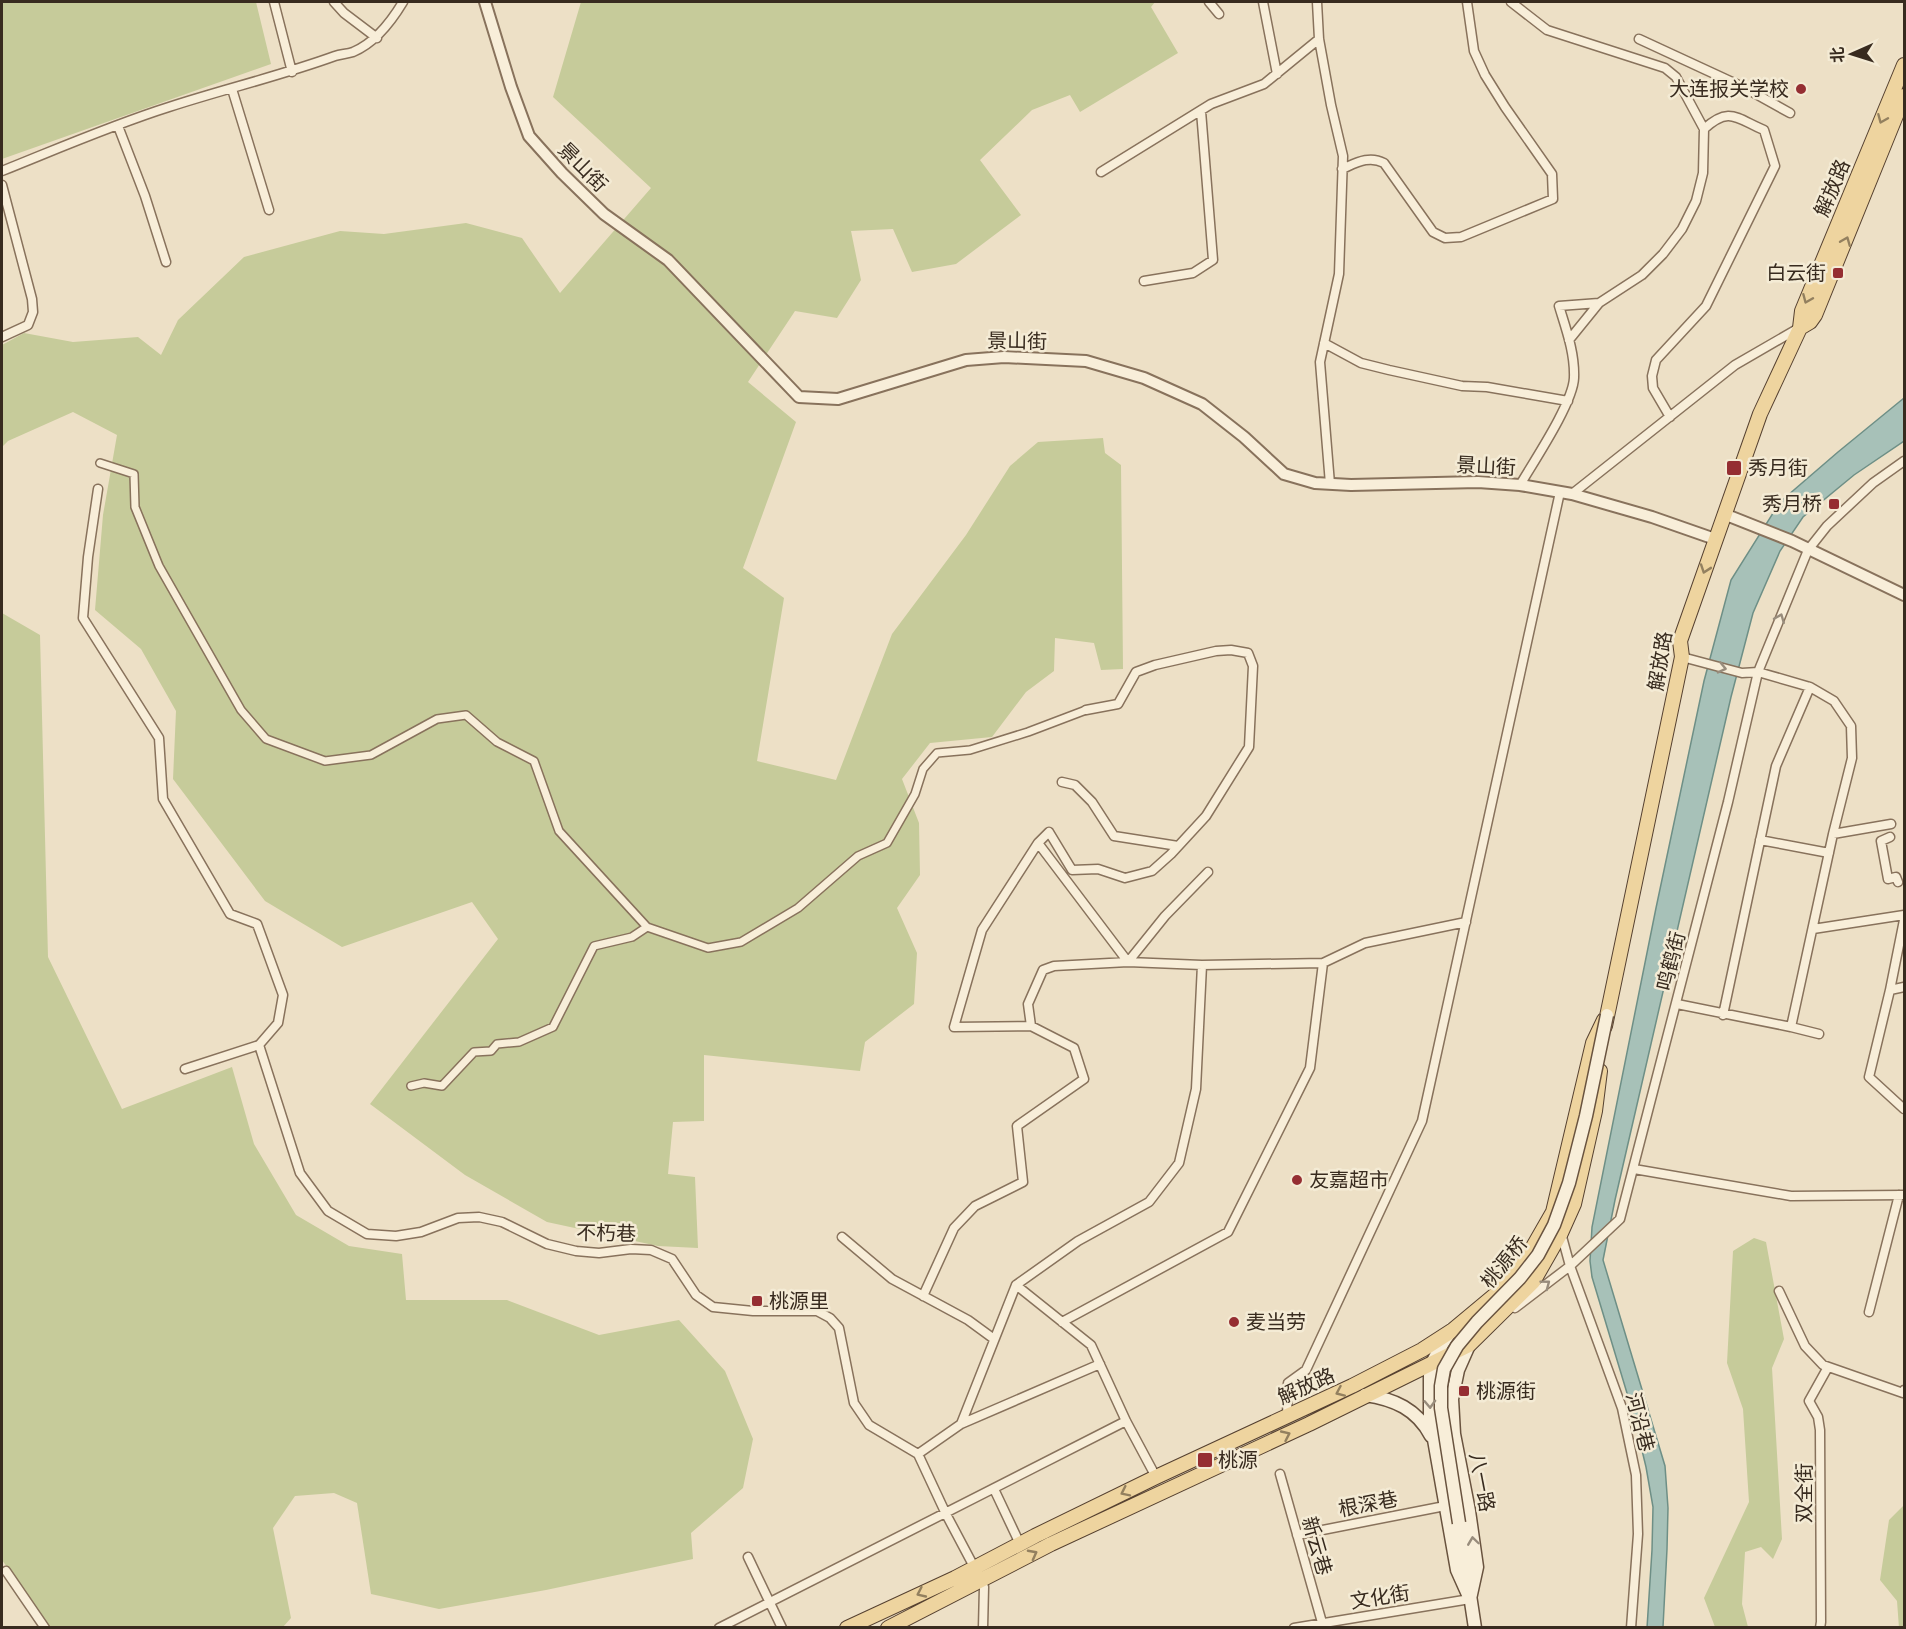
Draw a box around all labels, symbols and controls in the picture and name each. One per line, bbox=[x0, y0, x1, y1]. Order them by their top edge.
north arrow bbox=[1822, 24, 1882, 84]
text: 北 bbox=[1824, 46, 1848, 63]
place label: 大连报关学校 bbox=[1669, 73, 1789, 102]
marker: 大连报关学校 bbox=[1794, 82, 1808, 96]
one-way arrow bbox=[1877, 113, 1889, 124]
street label: 景山街 bbox=[553, 134, 616, 197]
street label: 解放路 bbox=[1806, 154, 1856, 221]
one-way arrow bbox=[1839, 236, 1851, 247]
place label: 白云街 bbox=[1766, 257, 1826, 286]
marker: 白云街 bbox=[1831, 266, 1845, 280]
one-way arrow bbox=[1802, 293, 1814, 304]
street label: 景山街 bbox=[987, 324, 1047, 355]
street label: 景山街 bbox=[1455, 448, 1517, 481]
place label: 秀月街 bbox=[1748, 452, 1808, 481]
marker: 秀月街 bbox=[1725, 459, 1743, 477]
place label: 秀月桥 bbox=[1762, 488, 1822, 517]
marker: 秀月桥 bbox=[1827, 497, 1841, 511]
one-way arrow bbox=[1699, 563, 1712, 574]
one-way arrow bbox=[1773, 613, 1785, 624]
street label: 解放路 bbox=[1640, 629, 1678, 693]
one-way arrow bbox=[1716, 660, 1726, 673]
street label: 鸣鹤街 bbox=[1648, 928, 1691, 993]
place label: 友嘉超市 bbox=[1309, 1164, 1389, 1193]
marker: 友嘉超市 bbox=[1290, 1173, 1304, 1187]
street label: 不朽巷 bbox=[576, 1216, 636, 1247]
street label: 桃源桥 bbox=[1473, 1229, 1533, 1293]
one-way arrow bbox=[1539, 1280, 1550, 1291]
place label: 桃源里 bbox=[769, 1285, 829, 1314]
marker: 桃源里 bbox=[750, 1294, 764, 1308]
place label: 麦当劳 bbox=[1246, 1306, 1306, 1335]
marker: 麦当劳 bbox=[1227, 1315, 1241, 1329]
street label: 解放路 bbox=[1272, 1359, 1339, 1410]
place label: 桃源街 bbox=[1476, 1375, 1536, 1404]
marker: 桃源街 bbox=[1457, 1384, 1471, 1398]
one-way arrow bbox=[1335, 1385, 1346, 1397]
street label: 河沿巷 bbox=[1620, 1389, 1663, 1454]
one-way arrow bbox=[1423, 1399, 1436, 1408]
one-way arrow bbox=[1279, 1430, 1290, 1442]
place label: 桃源 bbox=[1218, 1444, 1258, 1473]
street label: 八一路 bbox=[1464, 1449, 1503, 1514]
marker: 桃源 bbox=[1196, 1451, 1214, 1469]
street label: 双全街 bbox=[1788, 1463, 1817, 1523]
street label: 根深巷 bbox=[1335, 1483, 1400, 1522]
one-way arrow bbox=[1120, 1485, 1131, 1497]
street label: 新云巷 bbox=[1296, 1513, 1341, 1578]
one-way arrow bbox=[1468, 1537, 1480, 1546]
one-way arrow bbox=[1027, 1549, 1038, 1561]
street label: 文化街 bbox=[1348, 1577, 1412, 1615]
one-way arrow bbox=[917, 1585, 928, 1597]

